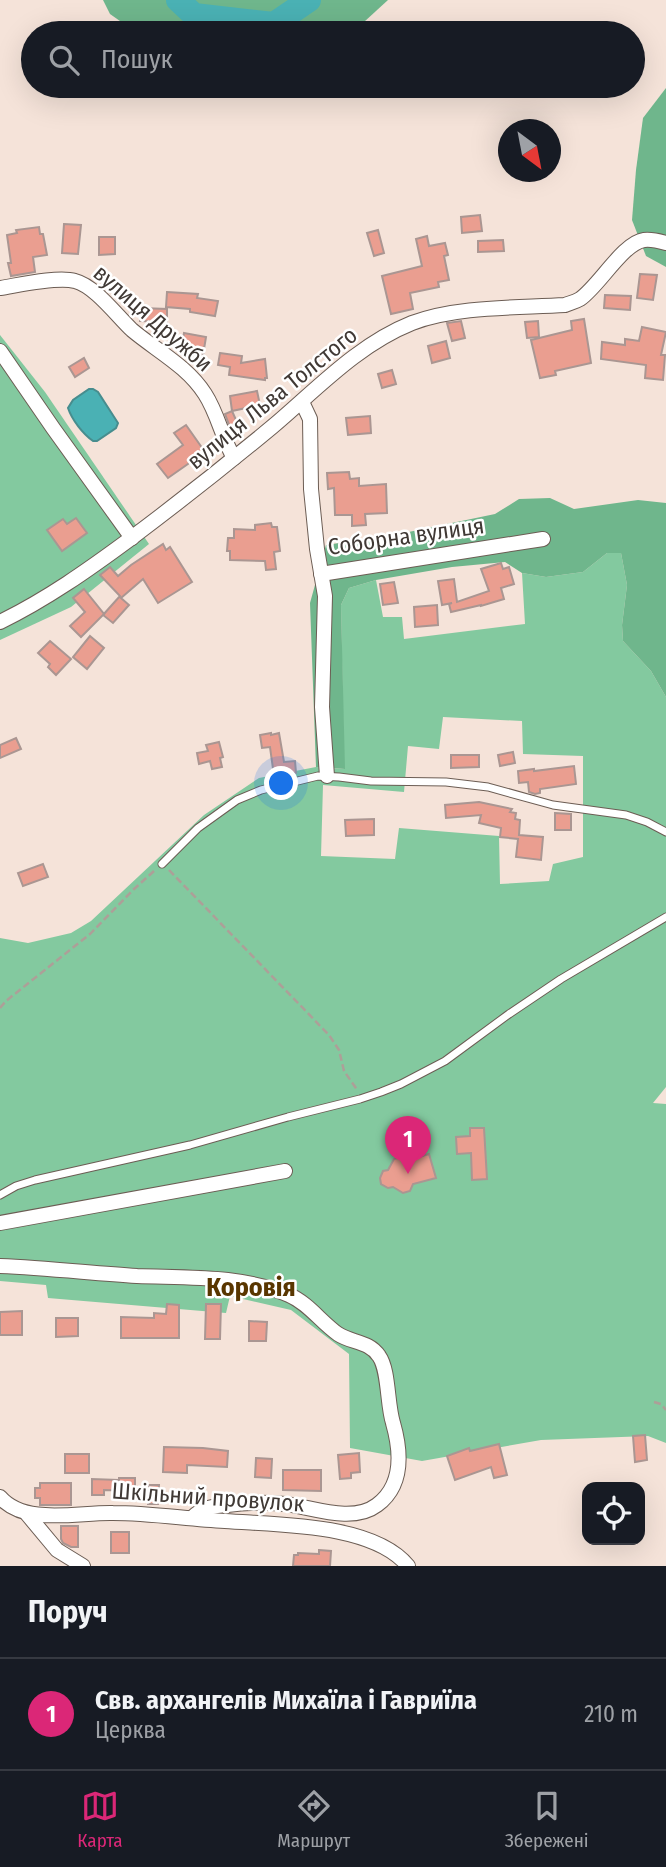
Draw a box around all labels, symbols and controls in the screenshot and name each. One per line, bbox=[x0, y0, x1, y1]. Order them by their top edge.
search box bbox=[21, 21, 645, 98]
icon: search bbox=[45, 41, 83, 79]
text: Пошук bbox=[101, 44, 173, 75]
north arrow bbox=[498, 119, 561, 182]
street label: вулиця Дружби bbox=[88, 259, 218, 377]
street label: вулиця Льва Толстого bbox=[181, 321, 363, 475]
street label: Соборна вулиця bbox=[326, 511, 486, 561]
your location bbox=[264, 766, 298, 800]
pin: 1 bbox=[385, 1116, 431, 1174]
district label: Коровія bbox=[206, 1272, 296, 1303]
street label: Шкільний провулок bbox=[111, 1476, 305, 1518]
map controls bbox=[582, 1482, 645, 1545]
button: locate bbox=[582, 1482, 645, 1545]
text: Поруч bbox=[28, 1594, 107, 1630]
text: Свв. архангелів Михаїла і Гавриїла bbox=[95, 1685, 477, 1716]
text: 1 bbox=[46, 1700, 56, 1728]
text: 210 m bbox=[584, 1700, 638, 1728]
text: Церква bbox=[95, 1716, 166, 1744]
tab: Карта bbox=[77, 1787, 123, 1852]
tab: Маршрут bbox=[277, 1787, 350, 1852]
tab: Збережені bbox=[505, 1787, 589, 1852]

